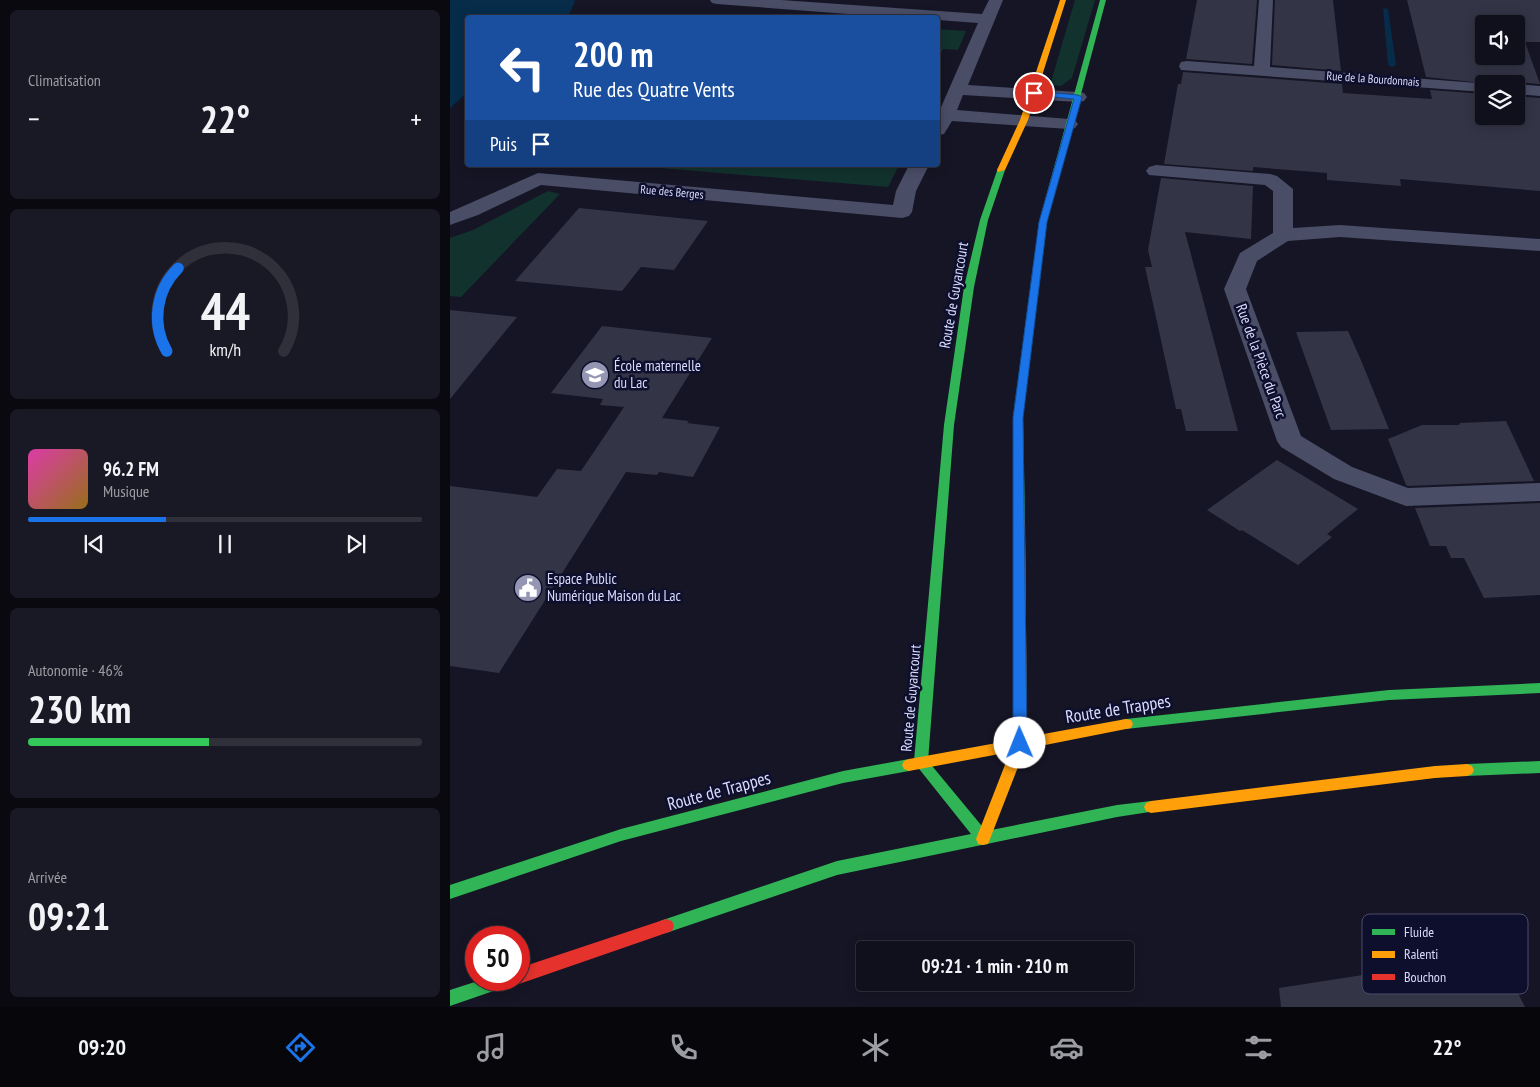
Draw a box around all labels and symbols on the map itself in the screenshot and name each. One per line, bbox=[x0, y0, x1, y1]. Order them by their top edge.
street label: Rue de la Bourdonnais bbox=[1326, 68, 1420, 89]
pin bbox=[1013, 72, 1055, 114]
street label: Rue des Berges bbox=[640, 181, 704, 202]
street label: Route de Guyancourt bbox=[935, 240, 972, 350]
street label: Rue de la Pièce du Parc bbox=[1232, 301, 1291, 421]
place label: École maternelle du Lac bbox=[614, 356, 701, 392]
school or university icon: École maternelle du Lac bbox=[580, 360, 610, 390]
place label: Espace Public Numérique Maison du Lac bbox=[547, 569, 682, 605]
public building icon: Espace Public Numérique Maison du Lac bbox=[513, 573, 543, 603]
street label: Route de Guyancourt bbox=[896, 644, 925, 752]
street label: Route de Trappes bbox=[1064, 689, 1172, 728]
position arrow bbox=[993, 716, 1045, 768]
street label: Route de Trappes bbox=[665, 766, 773, 815]
legend bbox=[1362, 914, 1528, 994]
text: Fluide bbox=[1404, 923, 1434, 941]
speed limit sign: 50 bbox=[465, 926, 530, 991]
text: Ralenti bbox=[1404, 945, 1438, 963]
text: Bouchon bbox=[1404, 968, 1446, 986]

